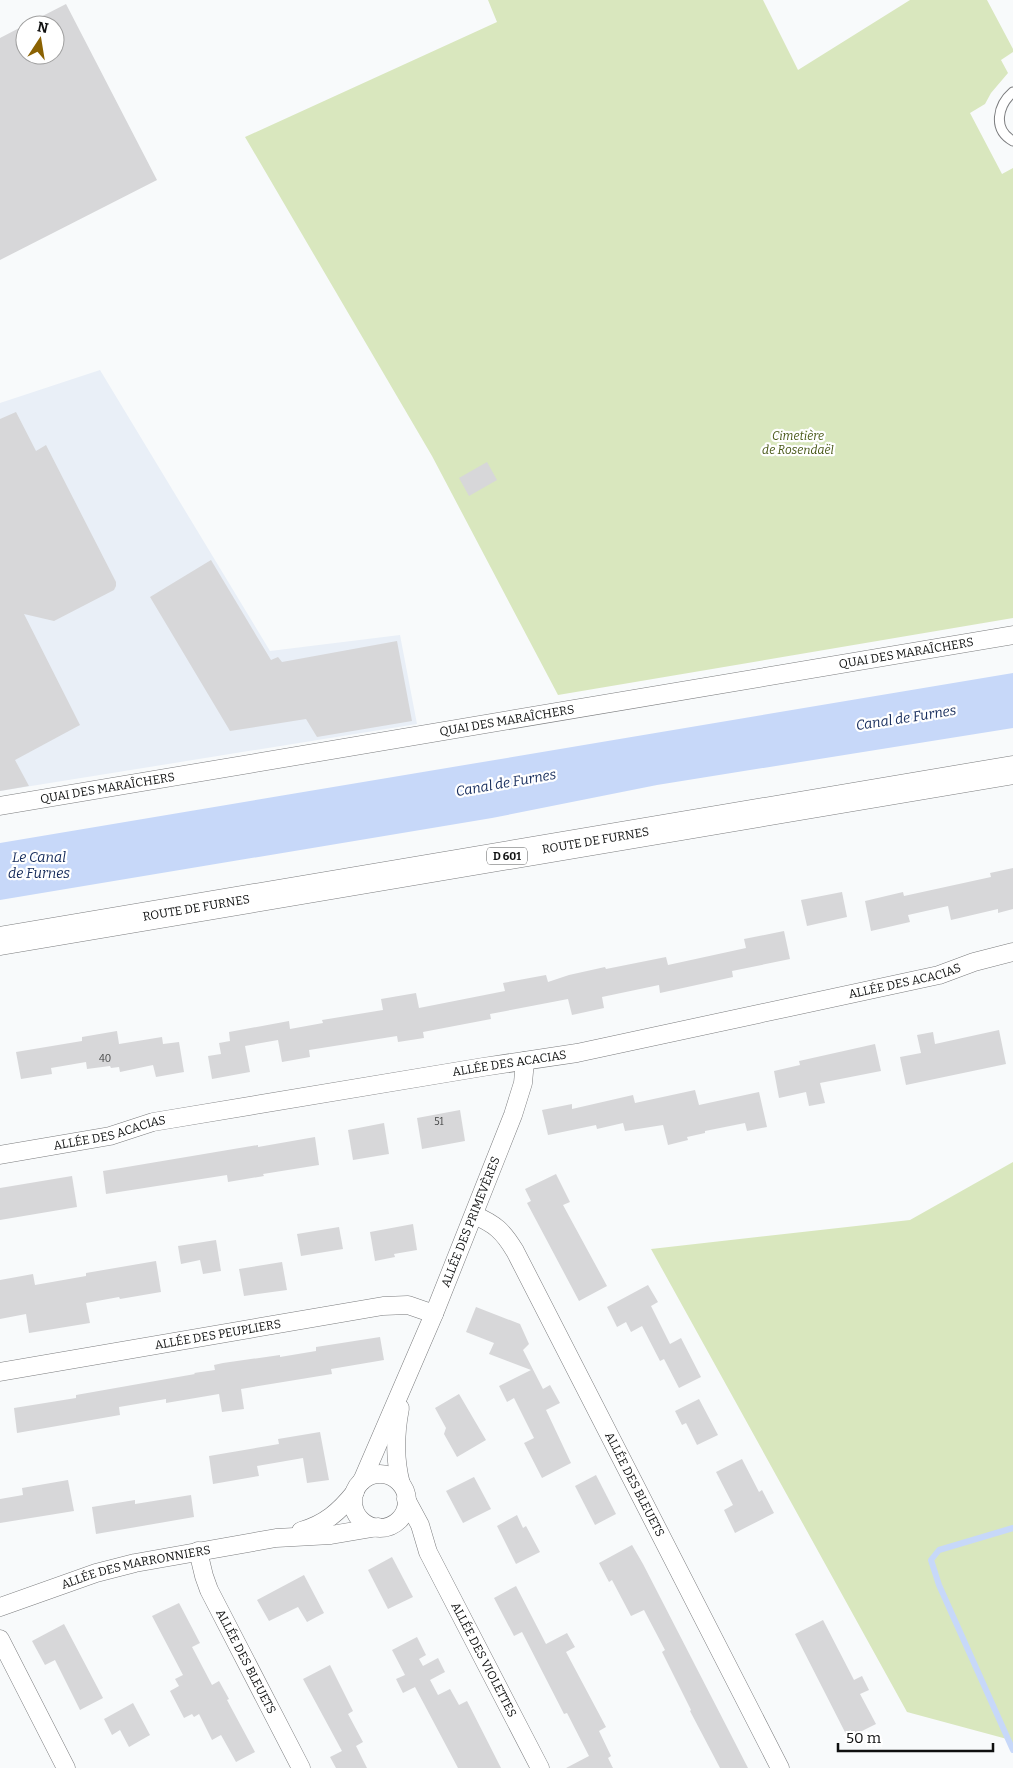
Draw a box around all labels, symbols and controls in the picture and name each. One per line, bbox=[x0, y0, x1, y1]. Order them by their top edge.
north arrow bbox=[15, 15, 65, 65]
text: N bbox=[36, 18, 50, 37]
park label: Cimetière de Rosendaël bbox=[762, 429, 834, 457]
street label: QUAI DES MARAÎCHERS bbox=[838, 635, 975, 671]
street label: QUAI DES MARAÎCHERS bbox=[438, 702, 575, 739]
water label: Canal de Furnes bbox=[855, 702, 958, 734]
water label: Canal de Furnes bbox=[455, 766, 558, 800]
street label: QUAI DES MARAÎCHERS bbox=[39, 770, 176, 806]
street label: ROUTE DE FURNES bbox=[541, 825, 650, 856]
road number: D 601 bbox=[487, 848, 527, 864]
water label: Le Canal de Furnes bbox=[8, 849, 70, 882]
street label: ROUTE DE FURNES bbox=[142, 892, 251, 924]
street label: ALLÉE DES ACACIAS bbox=[847, 960, 963, 1001]
street label: ALLÉE DES ACACIAS bbox=[451, 1048, 567, 1079]
house number: 40 bbox=[99, 1053, 111, 1065]
street label: ALLÉE DES ACACIAS bbox=[52, 1113, 167, 1153]
house number: 51 bbox=[434, 1116, 444, 1128]
street label: ALLÉE DES PRIMEVÈRES bbox=[438, 1155, 503, 1289]
street label: ALLÉE DES PEUPLIERS bbox=[154, 1317, 282, 1352]
street label: ALLÉE DES BLEUETS bbox=[602, 1430, 667, 1539]
street label: ALLÉE DES MARRONNIERS bbox=[59, 1543, 212, 1592]
street label: ALLÉE DES VIOLETTES bbox=[448, 1600, 519, 1720]
street label: ALLÉE DES BLEUETS bbox=[213, 1607, 279, 1716]
scale bar bbox=[838, 1720, 993, 1752]
text: 50 m bbox=[846, 1729, 882, 1747]

